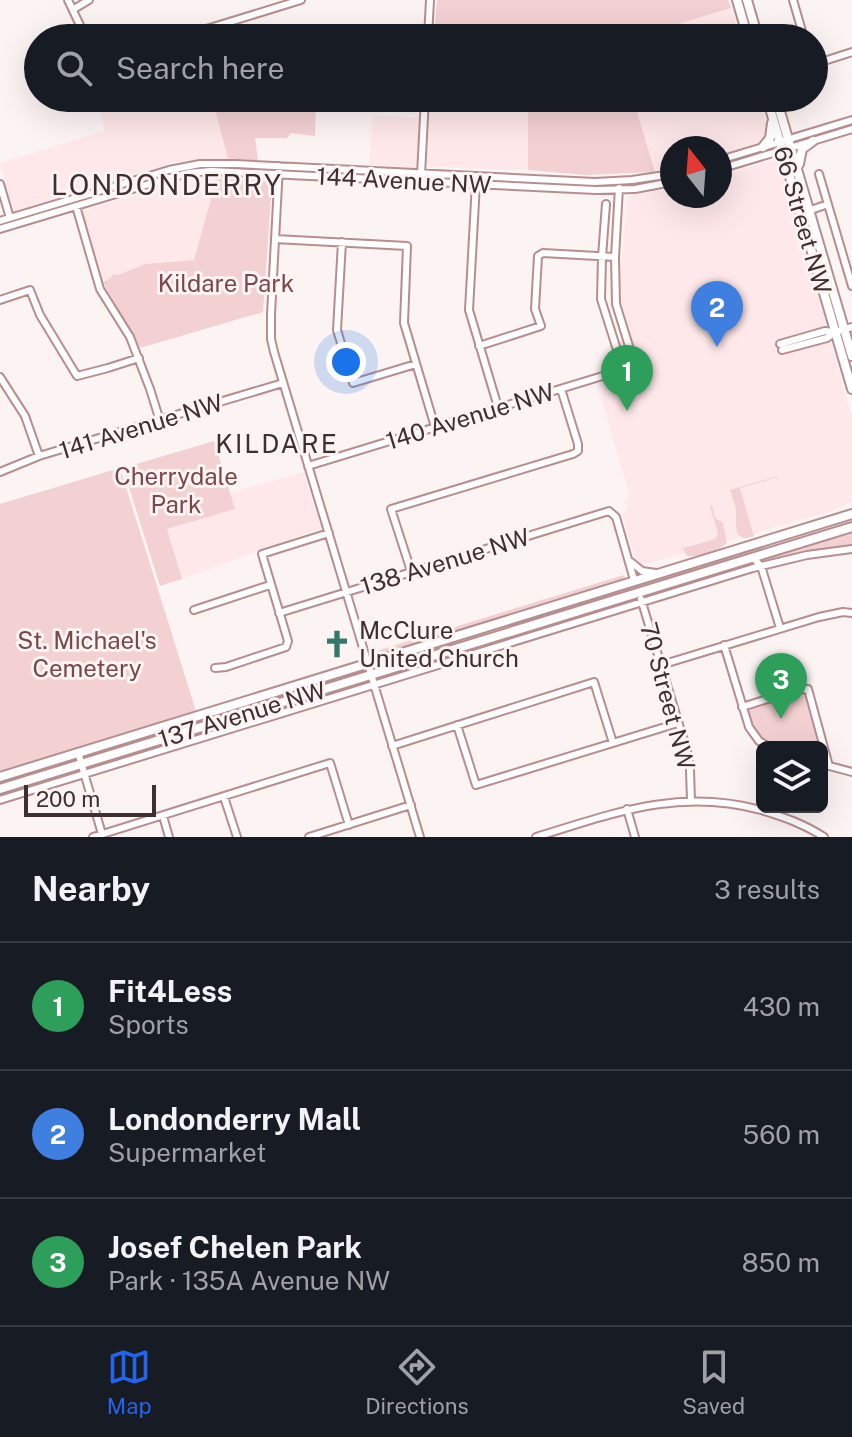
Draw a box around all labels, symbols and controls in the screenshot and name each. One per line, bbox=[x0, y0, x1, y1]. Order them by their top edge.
search box bbox=[24, 24, 828, 112]
icon: search bbox=[52, 46, 96, 90]
text: Search here bbox=[116, 50, 284, 86]
north arrow bbox=[660, 136, 732, 208]
street label: 66 Street NW bbox=[769, 143, 838, 297]
street label: 144 Avenue NW bbox=[316, 161, 492, 199]
district label: LONDONDERRY bbox=[51, 168, 283, 201]
park label: Kildare Park bbox=[158, 269, 294, 297]
pin: 2 bbox=[691, 281, 743, 347]
your location bbox=[326, 342, 366, 382]
pin: 1 bbox=[601, 345, 653, 411]
street label: 140 Avenue NW bbox=[382, 377, 558, 455]
street label: 141 Avenue NW bbox=[56, 388, 226, 464]
district label: KILDARE bbox=[215, 428, 339, 459]
park label: Cherrydale Park bbox=[114, 462, 238, 518]
street label: 138 Avenue NW bbox=[357, 522, 533, 600]
place label: McClure United Church bbox=[359, 616, 519, 672]
street label: 70 Street NW bbox=[635, 619, 701, 773]
park label: St. Michael's Cemetery bbox=[17, 626, 157, 682]
church icon: McClure United Church bbox=[322, 629, 352, 659]
pin: 3 bbox=[755, 653, 807, 719]
street label: 137 Avenue NW bbox=[155, 675, 329, 753]
map controls bbox=[756, 741, 828, 813]
button: layers bbox=[756, 741, 828, 813]
scale bar bbox=[24, 781, 156, 817]
text: 200 m bbox=[36, 786, 100, 812]
text: Nearby bbox=[32, 869, 150, 909]
text: 3 results bbox=[714, 874, 820, 905]
text: Fit4Less bbox=[108, 973, 232, 1009]
text: 1 bbox=[52, 991, 64, 1022]
text: 430 m bbox=[743, 991, 820, 1022]
text: Sports bbox=[108, 1009, 189, 1040]
text: Londonderry Mall bbox=[108, 1101, 361, 1137]
text: 2 bbox=[50, 1119, 66, 1150]
text: 560 m bbox=[743, 1119, 820, 1150]
text: Supermarket bbox=[108, 1137, 266, 1168]
text: Josef Chelen Park bbox=[108, 1229, 362, 1265]
text: 3 bbox=[49, 1247, 67, 1278]
text: 850 m bbox=[742, 1247, 820, 1278]
text: Park · 135A Avenue NW bbox=[108, 1265, 390, 1296]
tab: Map bbox=[107, 1345, 152, 1419]
tab: Directions bbox=[365, 1345, 469, 1419]
tab: Saved bbox=[682, 1345, 745, 1419]

